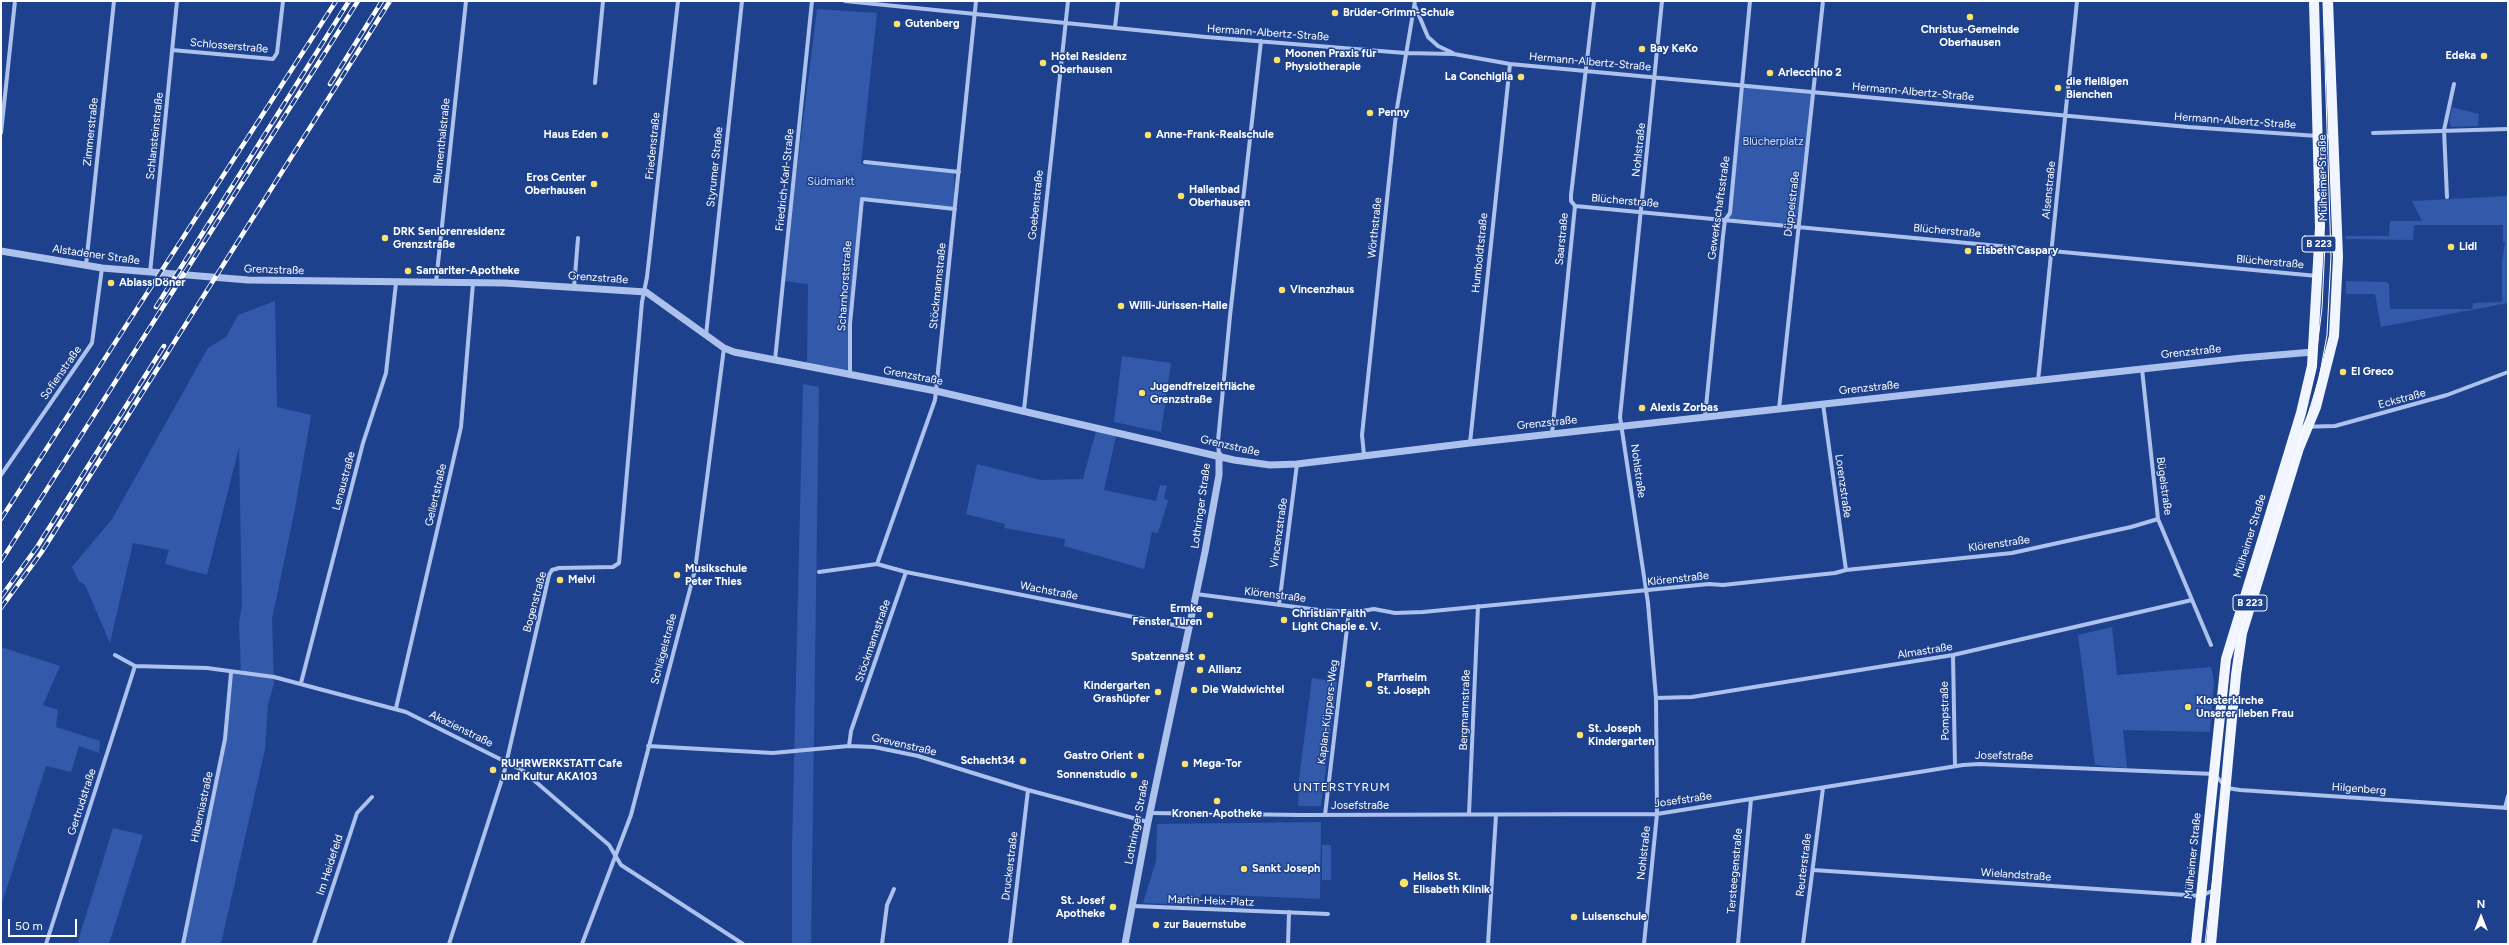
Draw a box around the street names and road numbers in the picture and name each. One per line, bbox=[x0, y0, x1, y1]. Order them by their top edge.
street label: Hermann-Albertz-Straße bbox=[1206, 22, 1330, 44]
street label: Schlosserstraße bbox=[189, 36, 269, 56]
street label: Hermann-Albertz-Straße bbox=[1528, 50, 1652, 74]
street label: Hermann-Albertz-Straße bbox=[1851, 80, 1975, 104]
street label: Schlansteinstraße bbox=[144, 92, 166, 180]
street label: Zimmerstraße bbox=[81, 97, 101, 167]
street label: Blumenthalstraße bbox=[431, 98, 453, 184]
street label: Hermann-Albertz-Straße bbox=[2173, 110, 2297, 132]
street label: Friedenstraße bbox=[643, 112, 663, 180]
street label: Nohlstraße bbox=[1630, 122, 1648, 178]
street label: Styrumer Straße bbox=[704, 126, 726, 208]
street label: Friedrich-Karl-Straße bbox=[773, 128, 797, 232]
street label: Mülheimer Straße bbox=[2316, 134, 2330, 222]
street label: Gewerkschaftsstraße bbox=[1705, 155, 1733, 261]
street label: Alsenstraße bbox=[2039, 160, 2059, 220]
street label: Goebenstraße bbox=[1026, 169, 1046, 241]
street label: Düppelstraße bbox=[1781, 170, 1803, 238]
street label: Blücherstraße bbox=[1591, 191, 1659, 211]
street label: Wörthstraße bbox=[1365, 197, 1385, 259]
street label: Humboldtstraße bbox=[1469, 212, 1491, 294]
street label: Saarstraße bbox=[1553, 212, 1571, 266]
street label: Blücherstraße bbox=[1913, 221, 1981, 241]
road number: B 223 bbox=[2302, 236, 2336, 252]
street label: Scharnhorststraße bbox=[835, 240, 855, 332]
street label: Alstadener Straße bbox=[51, 242, 141, 268]
street label: Stöckmannstraße bbox=[927, 242, 949, 330]
street label: Blücherstraße bbox=[2236, 252, 2304, 272]
street label: Grenzstraße bbox=[244, 262, 304, 278]
street label: Grenzstraße bbox=[567, 269, 629, 287]
street label: Grenzstraße bbox=[2160, 342, 2222, 362]
street label: Sofienstraße bbox=[38, 344, 84, 402]
street label: Grenzstraße bbox=[882, 364, 944, 388]
street label: Grenzstraße bbox=[1838, 378, 1900, 398]
street label: Eckstraße bbox=[2377, 386, 2427, 412]
street label: Grenzstraße bbox=[1516, 413, 1578, 433]
street label: Grenzstraße bbox=[1199, 433, 1261, 459]
street label: Nohlstraße bbox=[1628, 443, 1648, 499]
street label: Lenaustraße bbox=[330, 450, 358, 512]
street label: Lorenzstraße bbox=[1832, 453, 1854, 519]
street label: Bügelstraße bbox=[2153, 456, 2175, 516]
street label: Gellertstraße bbox=[422, 462, 450, 528]
street label: Lothringer Straße bbox=[1188, 462, 1214, 550]
street label: Mülheimer Straße bbox=[2231, 493, 2269, 579]
street label: Vincenzstraße bbox=[1268, 497, 1290, 569]
street label: Klörenstraße bbox=[1967, 533, 2031, 555]
street label: Klörenstraße bbox=[1646, 569, 1710, 589]
street label: Bogenstraße bbox=[521, 570, 549, 634]
street label: Wachstraße bbox=[1019, 579, 1079, 603]
street label: Klörenstraße bbox=[1243, 585, 1307, 605]
road number: B 223 bbox=[2233, 595, 2267, 611]
street label: Stöckmannstraße bbox=[853, 598, 893, 684]
street label: Schlägelstraße bbox=[648, 612, 680, 686]
street label: Almastraße bbox=[1896, 640, 1954, 662]
street label: Kaplan-Küppers-Weg bbox=[1315, 659, 1341, 765]
street label: Bergmannstraße bbox=[1457, 669, 1473, 751]
street label: Pompstraße bbox=[1938, 681, 1952, 741]
street label: Akazienstraße bbox=[427, 708, 495, 750]
street label: Grevenstraße bbox=[870, 731, 938, 759]
street label: Josefstraße bbox=[1975, 749, 2033, 763]
street label: Gertrudstraße bbox=[65, 767, 99, 837]
street label: Hiberniastraße bbox=[188, 770, 216, 844]
street label: Lothringer Straße bbox=[1122, 778, 1152, 866]
street label: Hilgenberg bbox=[2331, 781, 2387, 797]
street label: Josefstraße bbox=[1653, 789, 1713, 811]
street label: Josefstraße bbox=[1331, 799, 1389, 813]
street label: Mülheimer Straße bbox=[2182, 812, 2204, 900]
street label: Nohlstraße bbox=[1635, 825, 1653, 881]
street label: Tersteegenstraße bbox=[1725, 828, 1745, 914]
street label: Druckerstraße bbox=[999, 831, 1021, 901]
street label: Im Heidefeld bbox=[314, 833, 346, 897]
street label: Reuterstraße bbox=[1794, 833, 1814, 897]
street label: Wielandstraße bbox=[1980, 866, 2052, 884]
street label: Martin-Heix-Platz bbox=[1167, 893, 1255, 909]

